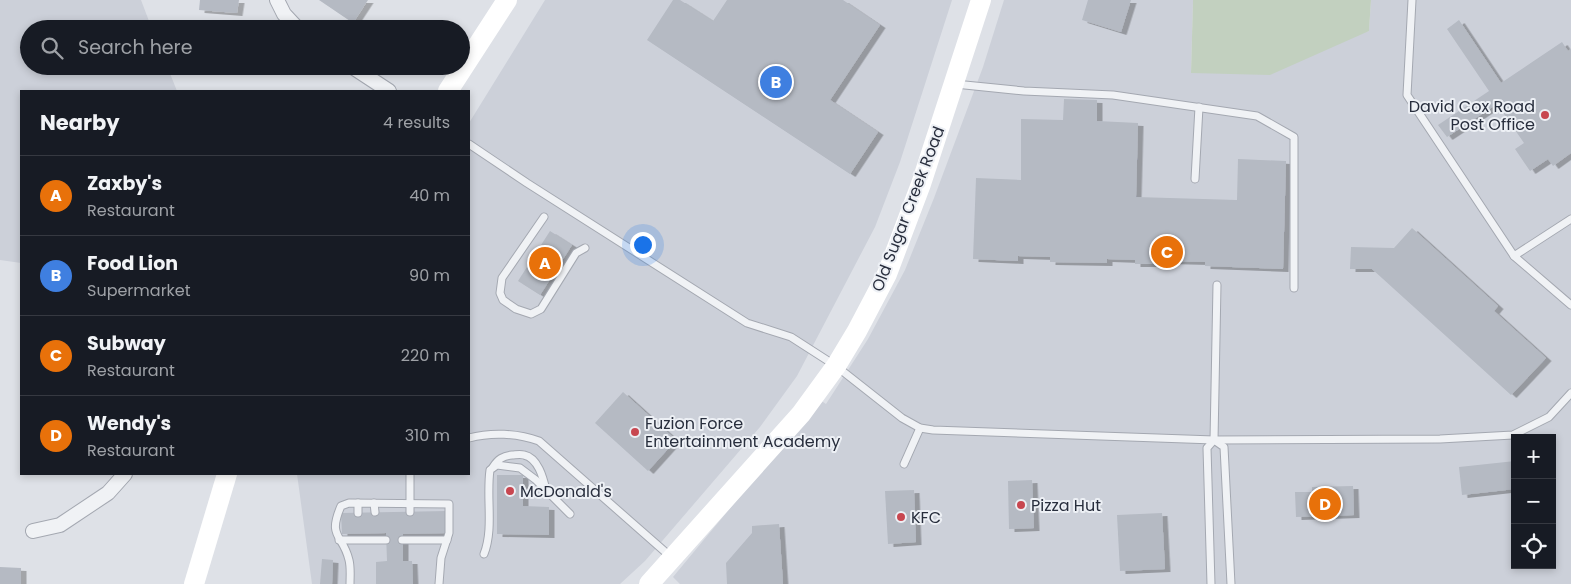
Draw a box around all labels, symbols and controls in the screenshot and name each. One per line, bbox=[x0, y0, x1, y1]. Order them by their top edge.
search box bbox=[20, 20, 470, 75]
icon: search bbox=[38, 34, 66, 62]
text: Search here bbox=[78, 34, 192, 61]
pin: B bbox=[760, 63, 792, 101]
place label: David Cox Road Post Office bbox=[1409, 95, 1535, 136]
text: Nearby bbox=[40, 108, 120, 137]
marker: David Cox Road Post Office bbox=[1539, 109, 1551, 121]
text: 4 results bbox=[383, 111, 450, 134]
street label: Old Sugar Creek Road bbox=[866, 123, 950, 295]
text: Zaxby's bbox=[87, 170, 162, 197]
text: A bbox=[50, 184, 62, 207]
text: 40 m bbox=[409, 184, 450, 207]
text: Restaurant bbox=[87, 199, 175, 222]
your location bbox=[630, 232, 656, 258]
pin: C bbox=[1151, 233, 1183, 271]
pin: A bbox=[529, 244, 561, 282]
text: Food Lion bbox=[87, 250, 178, 277]
text: B bbox=[51, 264, 61, 287]
text: 90 m bbox=[409, 264, 450, 287]
text: Supermarket bbox=[87, 279, 191, 302]
text: Subway bbox=[87, 330, 166, 357]
text: C bbox=[50, 344, 62, 367]
text: 220 m bbox=[401, 344, 450, 367]
text: Restaurant bbox=[87, 359, 175, 382]
text: Wendy's bbox=[87, 410, 171, 437]
place label: Fuzion Force Entertainment Academy bbox=[645, 412, 840, 453]
text: D bbox=[50, 424, 62, 447]
text: 310 m bbox=[405, 424, 450, 447]
marker: Fuzion Force Entertainment Academy bbox=[629, 426, 641, 438]
map controls bbox=[1511, 434, 1556, 569]
button: + bbox=[1511, 434, 1556, 479]
text: Restaurant bbox=[87, 439, 175, 462]
button: − bbox=[1511, 479, 1556, 524]
place label: McDonald's bbox=[520, 480, 612, 503]
marker: McDonald's bbox=[504, 485, 516, 497]
pin: D bbox=[1309, 485, 1341, 523]
place label: Pizza Hut bbox=[1031, 494, 1101, 517]
marker: Pizza Hut bbox=[1015, 499, 1027, 511]
place label: KFC bbox=[911, 506, 941, 529]
marker: KFC bbox=[895, 511, 907, 523]
button: locate bbox=[1511, 524, 1556, 569]

